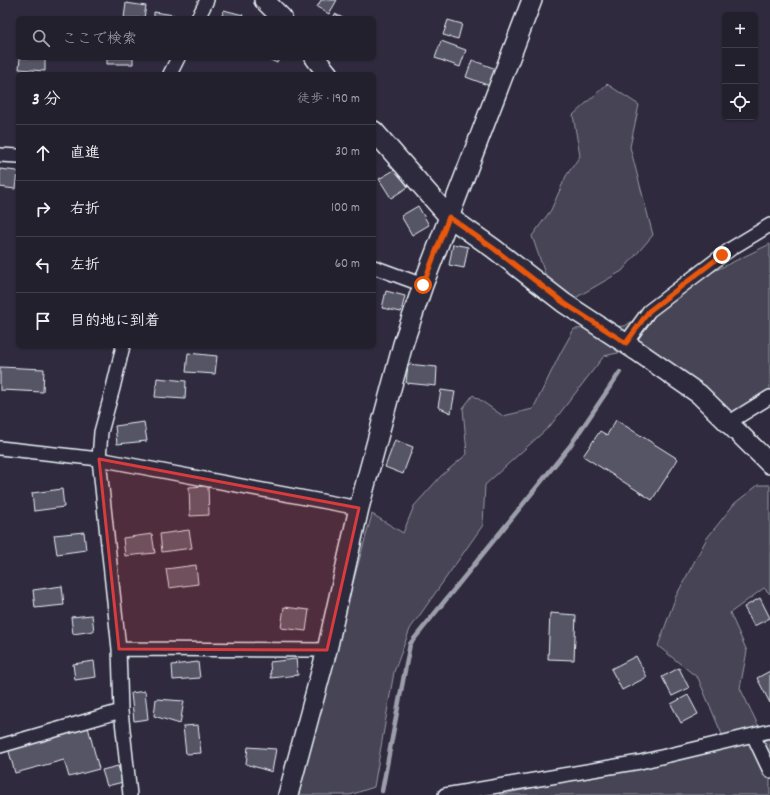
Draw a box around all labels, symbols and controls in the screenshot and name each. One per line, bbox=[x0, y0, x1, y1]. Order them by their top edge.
map controls bbox=[722, 12, 758, 120]
button: + bbox=[722, 12, 758, 48]
search box bbox=[16, 16, 376, 60]
icon: search bbox=[30, 27, 52, 49]
text: ここで検索 bbox=[62, 29, 137, 51]
button: − bbox=[722, 48, 758, 84]
button: locate bbox=[722, 84, 758, 120]
text: 3 分 bbox=[32, 89, 60, 113]
text: 徒歩 · 190 m bbox=[297, 90, 360, 109]
icon: ahead bbox=[32, 142, 54, 164]
text: 直進 bbox=[70, 143, 100, 165]
text: 30 m bbox=[335, 143, 360, 162]
icon: right bbox=[32, 198, 54, 220]
text: 右折 bbox=[70, 199, 100, 221]
text: 100 m bbox=[331, 199, 360, 218]
route end bbox=[713, 246, 731, 264]
icon: left bbox=[32, 254, 54, 276]
text: 左折 bbox=[70, 255, 100, 277]
text: 60 m bbox=[335, 255, 360, 274]
route start bbox=[414, 276, 432, 294]
icon: arrive bbox=[32, 310, 54, 332]
text: 目的地に到着 bbox=[70, 311, 160, 333]

